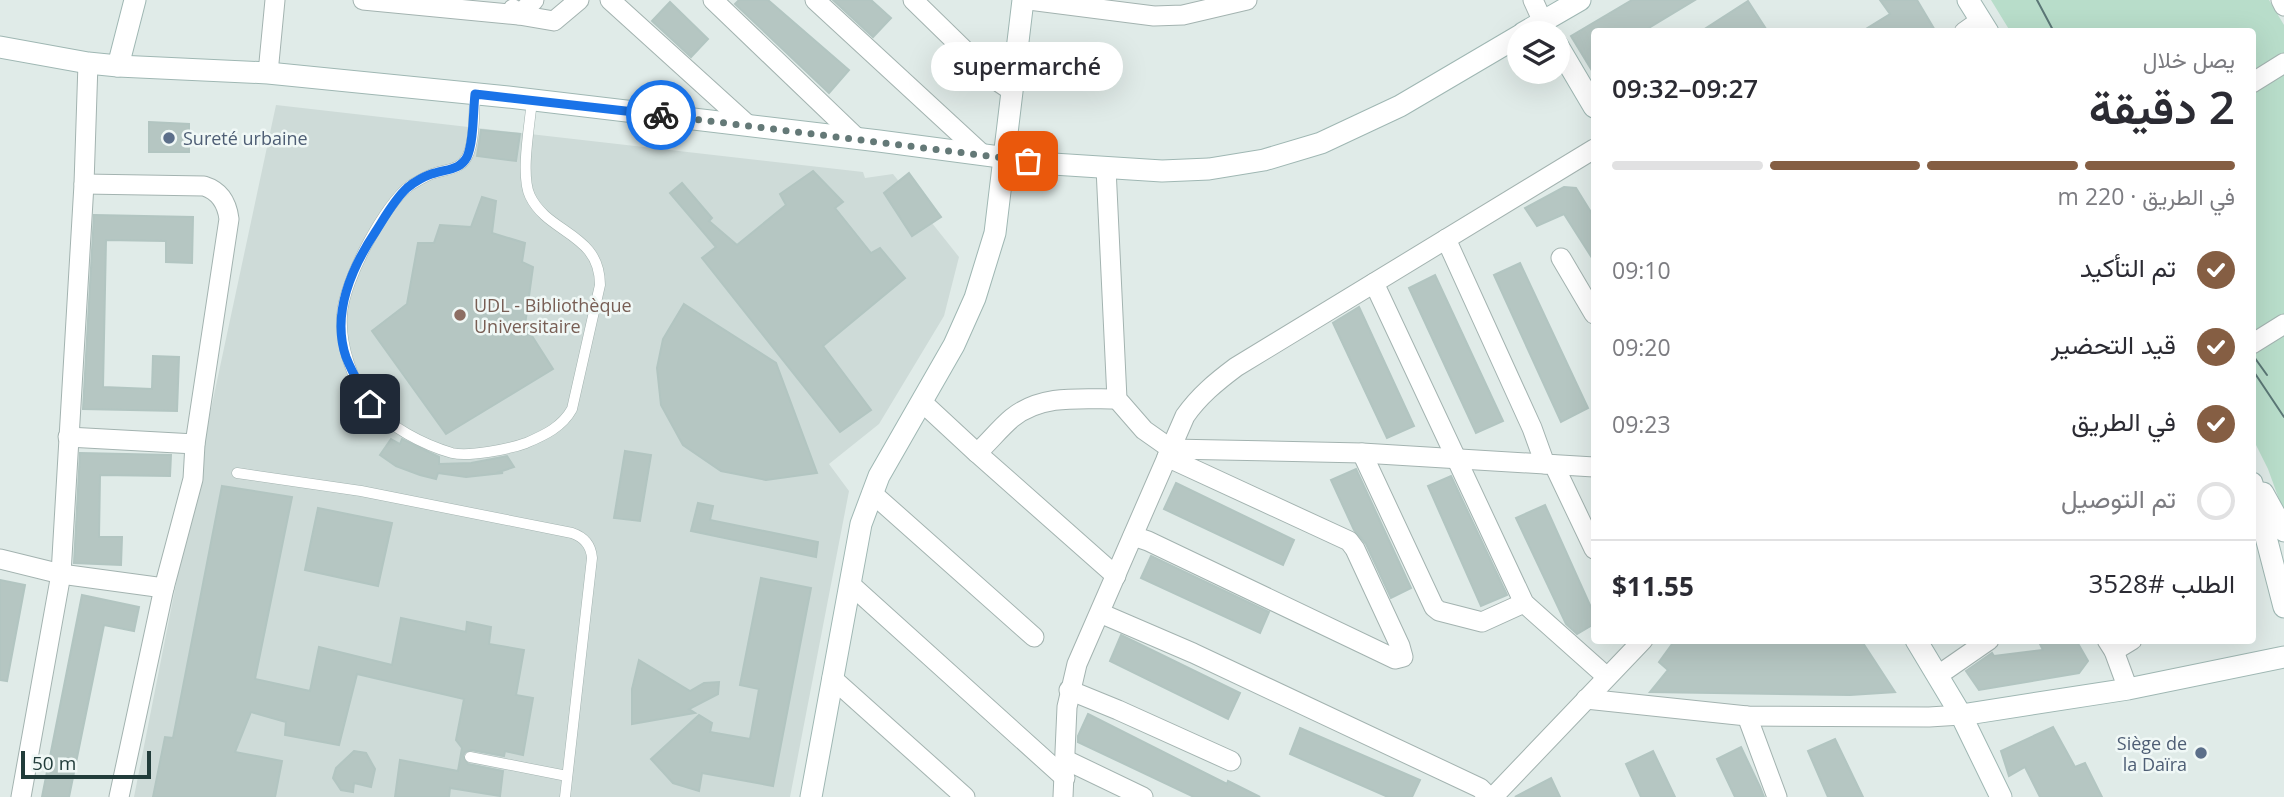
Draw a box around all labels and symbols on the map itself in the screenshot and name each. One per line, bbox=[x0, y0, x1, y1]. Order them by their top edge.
callout: supermarché bbox=[932, 42, 1124, 91]
courier bbox=[626, 80, 696, 150]
place label: Sureté urbaine bbox=[183, 126, 308, 150]
marker: Sureté urbaine bbox=[161, 130, 177, 146]
pin bbox=[998, 131, 1058, 191]
place label: UDL - Bibliothèque Universitaire bbox=[474, 293, 632, 338]
marker: UDL - Bibliothèque Universitaire bbox=[452, 307, 468, 323]
pin bbox=[340, 374, 400, 434]
place label: Siège de la Daïra bbox=[2117, 731, 2187, 776]
marker: Siège de la Daïra bbox=[2193, 745, 2209, 761]
scale bar bbox=[21, 748, 150, 780]

